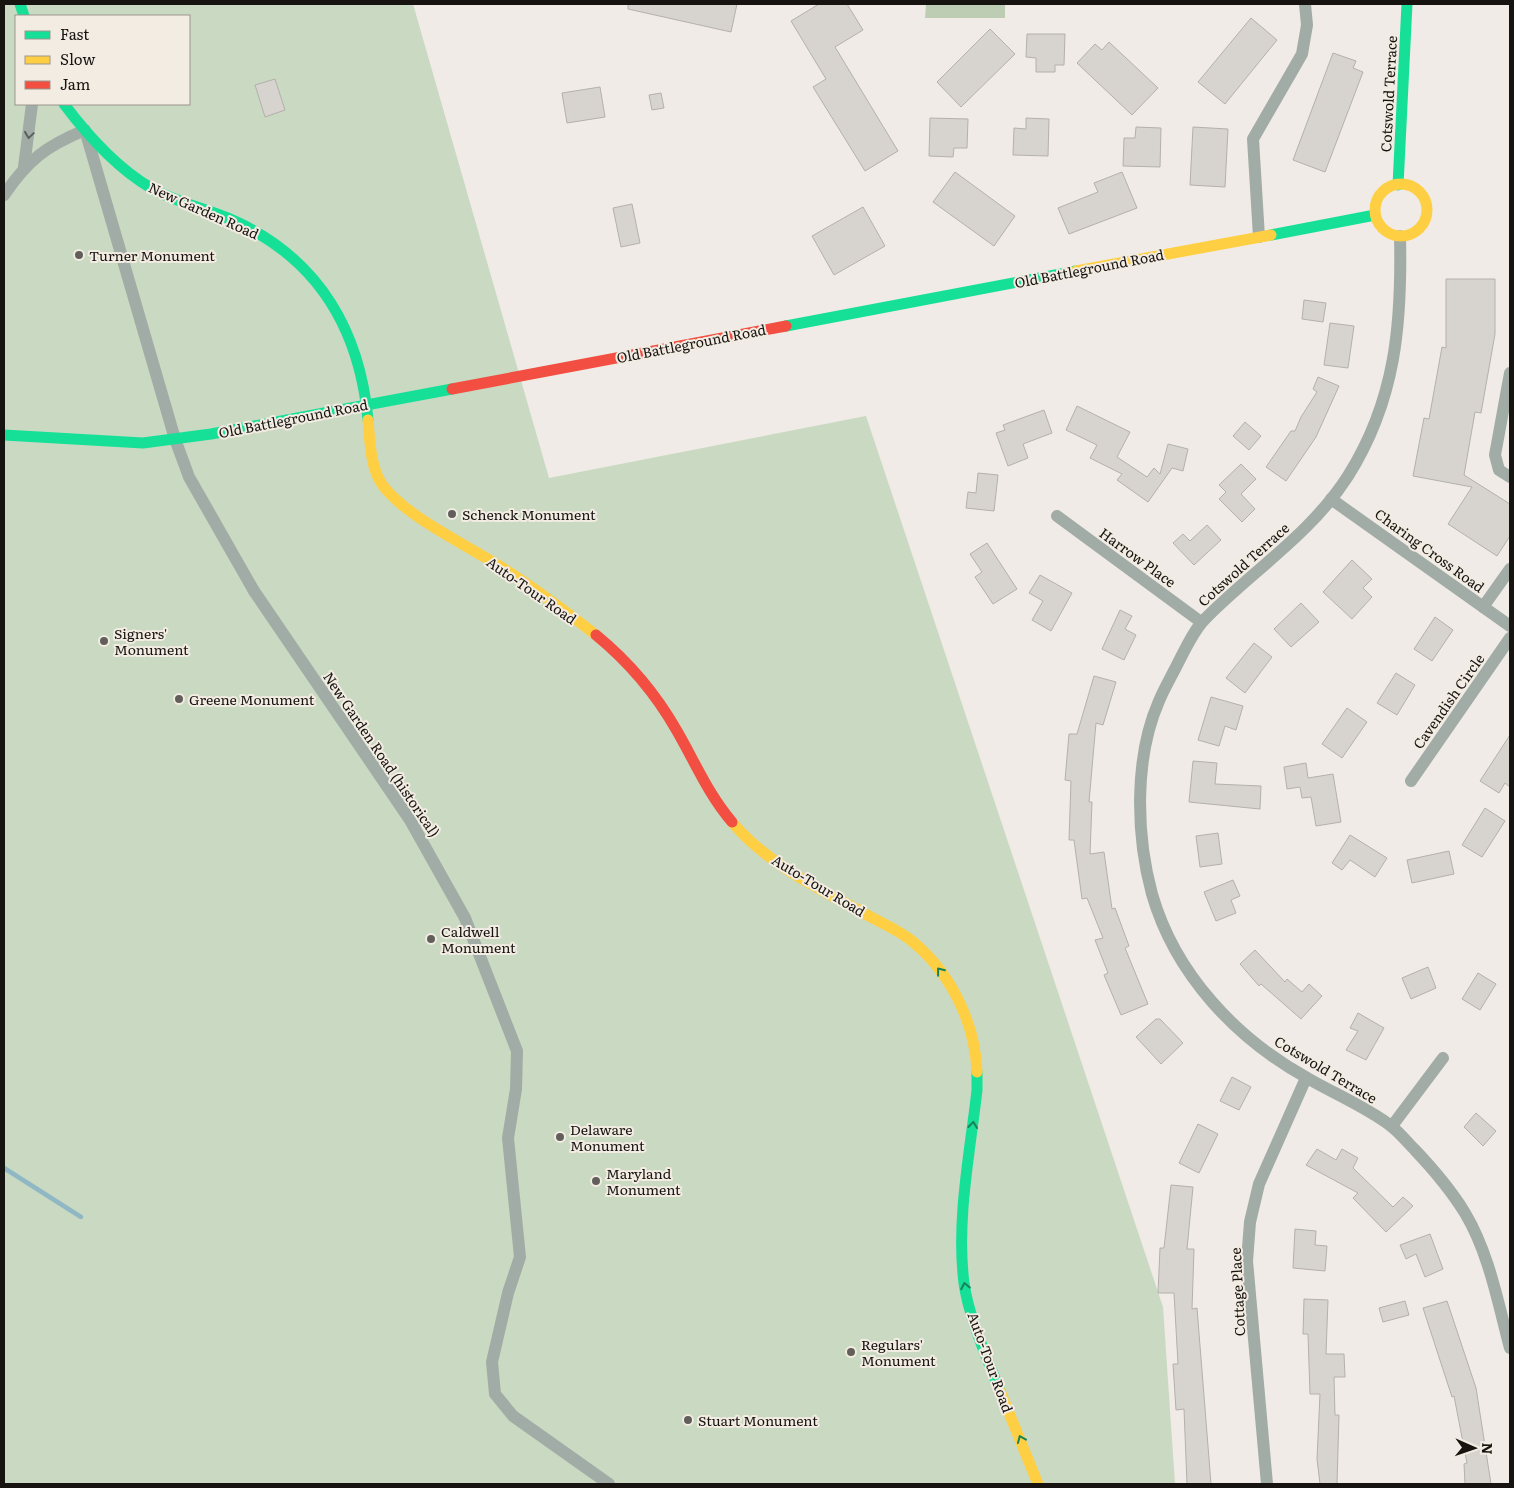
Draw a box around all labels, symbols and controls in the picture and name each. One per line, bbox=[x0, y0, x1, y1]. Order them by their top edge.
legend bbox=[15, 15, 190, 105]
text: Fast bbox=[60, 22, 89, 45]
street label: Cotswold Terrace bbox=[1375, 35, 1401, 153]
text: Slow bbox=[60, 47, 95, 70]
text: Jam bbox=[60, 72, 91, 95]
one-way arrow bbox=[24, 131, 34, 140]
street label: New Garden Road bbox=[146, 177, 263, 243]
street label: Old Battleground Road bbox=[1013, 244, 1166, 292]
place label: Turner Monument bbox=[89, 245, 215, 265]
marker: Turner Monument bbox=[73, 249, 85, 261]
street label: Old Battleground Road bbox=[615, 319, 768, 367]
street label: Old Battleground Road bbox=[217, 394, 370, 442]
street label: Charing Cross Road bbox=[1371, 503, 1489, 597]
place label: Schenck Monument bbox=[462, 504, 596, 524]
marker: Schenck Monument bbox=[446, 508, 458, 520]
street label: Cotswold Terrace bbox=[1193, 518, 1293, 610]
street label: Harrow Place bbox=[1096, 522, 1180, 592]
street label: Auto-Tour Road bbox=[483, 551, 581, 629]
place label: Signers' Monument bbox=[114, 623, 189, 659]
marker: Signers' Monument bbox=[98, 635, 110, 647]
street label: Cavendish Circle bbox=[1408, 649, 1488, 753]
street label: New Garden Road (historical) bbox=[319, 667, 445, 841]
place label: Greene Monument bbox=[189, 689, 315, 709]
marker: Greene Monument bbox=[173, 693, 185, 705]
street label: Auto-Tour Road bbox=[769, 849, 870, 921]
place label: Caldwell Monument bbox=[441, 921, 516, 957]
marker: Caldwell Monument bbox=[425, 933, 437, 945]
one-way arrow bbox=[938, 968, 946, 977]
street label: Cotswold Terrace bbox=[1271, 1030, 1381, 1108]
place label: Delaware Monument bbox=[570, 1119, 645, 1155]
one-way arrow bbox=[967, 1120, 978, 1128]
marker: Delaware Monument bbox=[554, 1131, 566, 1143]
place label: Maryland Monument bbox=[606, 1163, 681, 1199]
marker: Maryland Monument bbox=[590, 1175, 602, 1187]
street label: Cottage Place bbox=[1225, 1247, 1249, 1337]
one-way arrow bbox=[961, 1282, 971, 1291]
street label: Auto-Tour Road bbox=[964, 1309, 1019, 1415]
place label: Regulars' Monument bbox=[861, 1334, 936, 1370]
marker: Regulars' Monument bbox=[845, 1346, 857, 1358]
place label: Stuart Monument bbox=[698, 1410, 818, 1430]
marker: Stuart Monument bbox=[682, 1414, 694, 1426]
north arrow bbox=[1449, 1423, 1499, 1473]
one-way arrow bbox=[1016, 1435, 1027, 1444]
text: N bbox=[1478, 1442, 1498, 1455]

